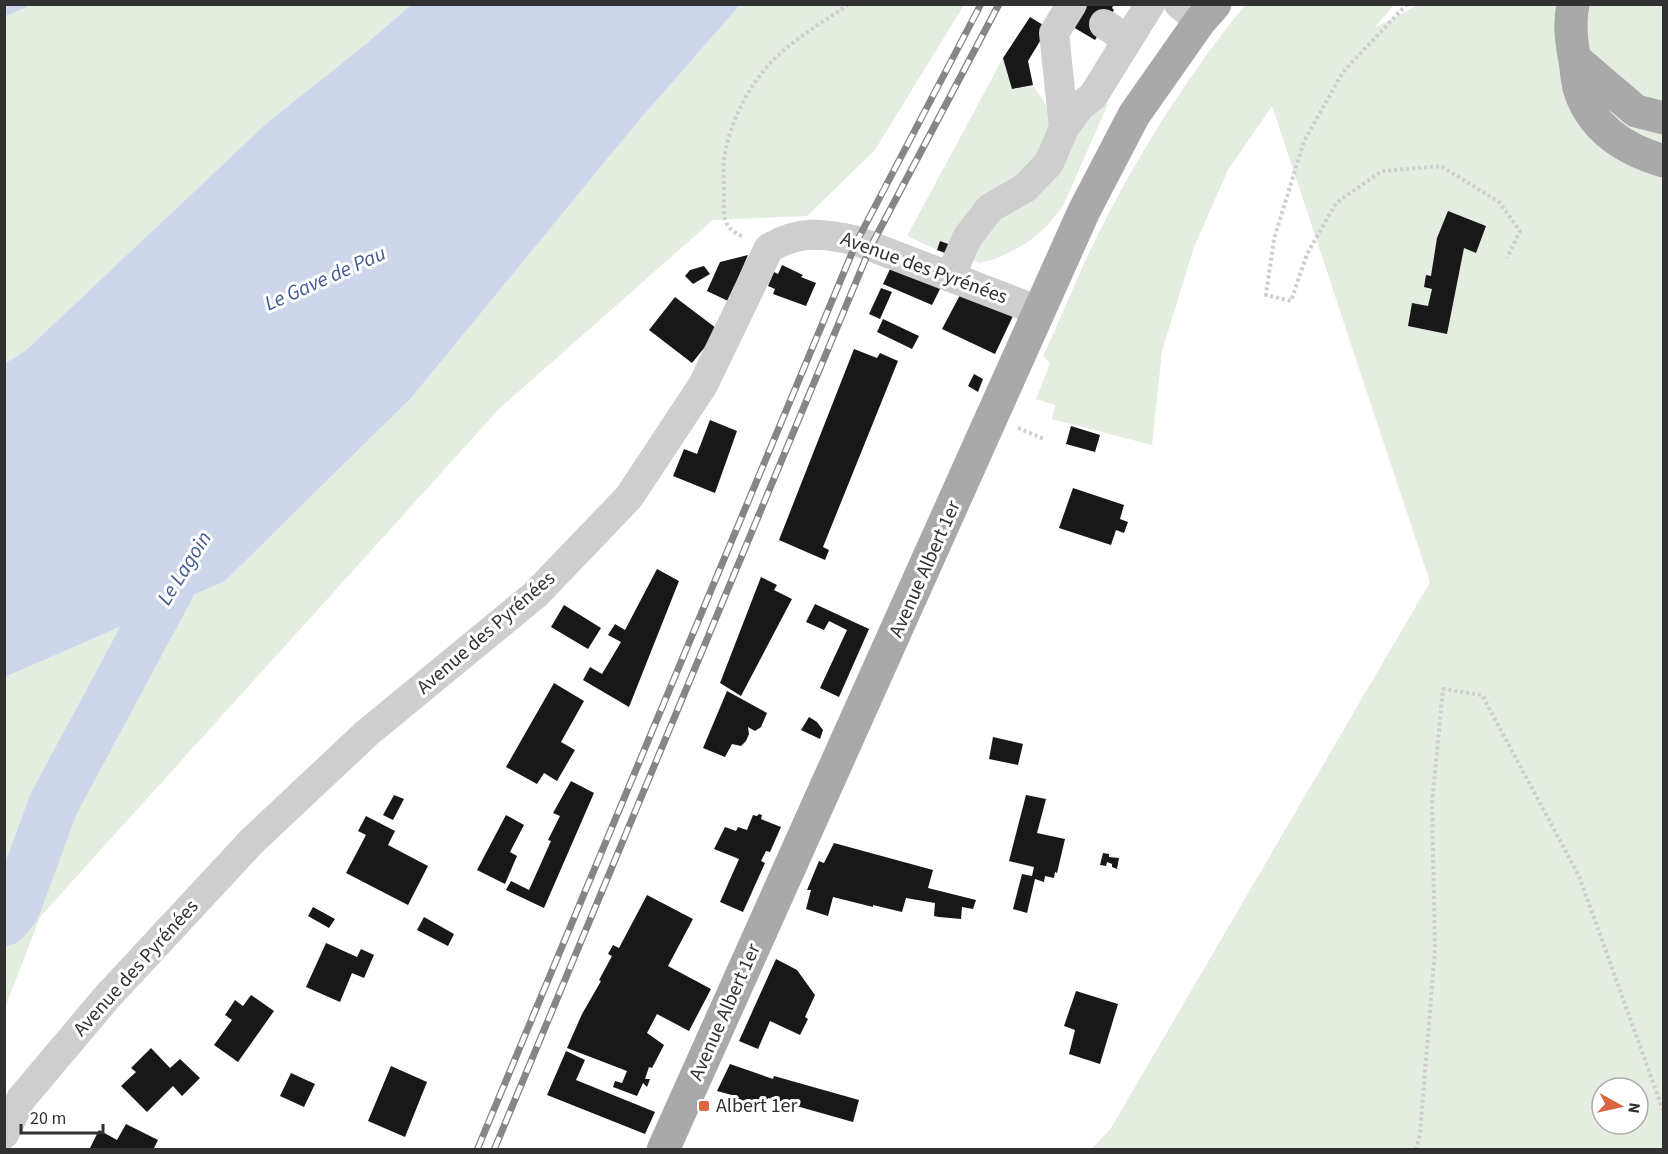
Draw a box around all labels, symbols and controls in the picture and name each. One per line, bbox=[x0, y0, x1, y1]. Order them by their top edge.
street label: Avenue des Pyrénées bbox=[837, 225, 1011, 311]
water label: Le Gave de Pau bbox=[260, 238, 390, 318]
street label: Avenue Albert 1er bbox=[882, 496, 968, 642]
water label: Le Lagoin bbox=[149, 525, 219, 611]
street label: Avenue des Pyrénées bbox=[411, 565, 561, 701]
street label: Avenue des Pyrénées bbox=[67, 893, 205, 1043]
street label: Avenue Albert 1er bbox=[682, 939, 768, 1085]
north arrow bbox=[1590, 1076, 1650, 1136]
place label: Albert 1er bbox=[716, 1092, 797, 1120]
scale bar bbox=[21, 1097, 104, 1135]
marker: Albert 1er bbox=[697, 1099, 711, 1113]
text: N bbox=[1622, 1101, 1645, 1115]
text: 20 m bbox=[30, 1106, 66, 1131]

